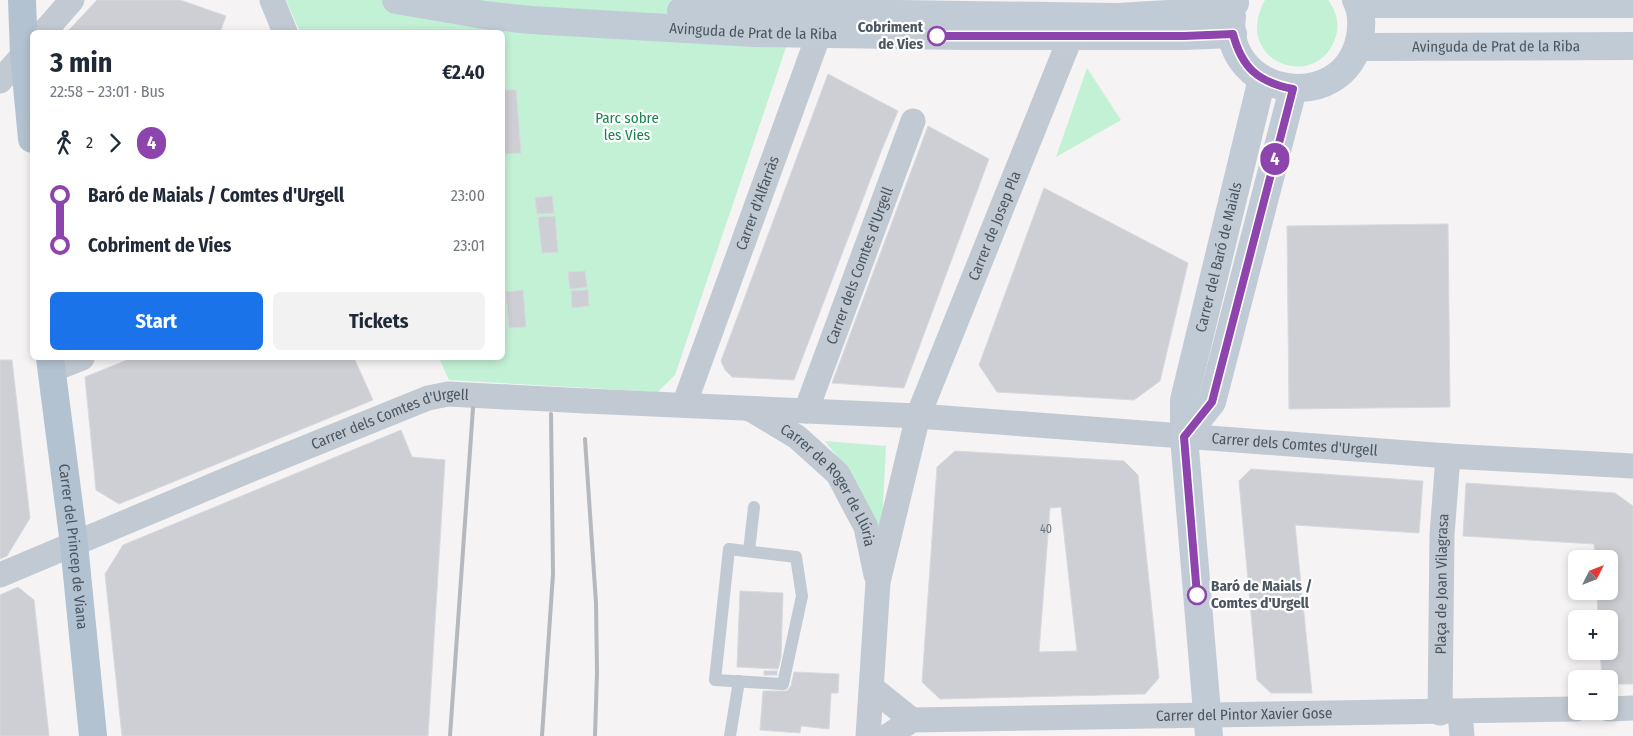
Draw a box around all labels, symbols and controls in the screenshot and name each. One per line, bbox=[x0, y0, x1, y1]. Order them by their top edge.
place label: Cobriment de Vies bbox=[858, 18, 924, 53]
street label: Avinguda de Prat de la Riba bbox=[669, 19, 837, 43]
marker: Cobriment de Vies bbox=[927, 26, 947, 46]
street label: Avinguda de Prat de la Riba bbox=[1412, 37, 1580, 56]
text: 3 min bbox=[50, 46, 112, 79]
text: €2.40 bbox=[442, 61, 485, 84]
text: 22:58 – 23:01 · Bus bbox=[50, 82, 165, 101]
park label: Parc sobre les Vies bbox=[595, 109, 659, 144]
icon: walk bbox=[50, 129, 78, 157]
icon: forward bbox=[101, 129, 129, 157]
text: 4 bbox=[147, 132, 156, 154]
text: 2 bbox=[86, 133, 93, 152]
line badge: 4 bbox=[1259, 143, 1291, 175]
text: 4 bbox=[1270, 148, 1280, 170]
street label: Carrer d'Alfarràs bbox=[732, 153, 783, 253]
street label: Carrer de Josep Pla bbox=[964, 169, 1025, 283]
street label: Carrer del Baró de Maials bbox=[1192, 180, 1246, 334]
text: Baró de Maials / Comtes d'Urgell bbox=[88, 184, 344, 207]
street label: Carrer dels Comtes d'Urgell bbox=[822, 184, 897, 347]
text: 23:00 bbox=[451, 186, 485, 205]
text: Cobriment de Vies bbox=[88, 234, 231, 257]
text: 23:01 bbox=[453, 236, 485, 255]
button: Start bbox=[50, 292, 263, 350]
button: Tickets bbox=[273, 292, 485, 350]
street label: Carrer dels Comtes d'Urgell bbox=[308, 385, 469, 453]
street label: Carrer de Roger de Llúria bbox=[777, 420, 879, 548]
street label: Carrer dels Comtes d'Urgell bbox=[1211, 429, 1378, 460]
street label: Carrer del Princep de Viana bbox=[55, 463, 91, 630]
street label: Plaça de Joan Vilagrasa bbox=[1432, 513, 1453, 655]
house number: 40 bbox=[1040, 522, 1052, 536]
north arrow bbox=[1568, 550, 1618, 600]
map controls bbox=[1568, 550, 1618, 720]
place label: Baró de Maials / Comtes d'Urgell bbox=[1211, 577, 1312, 612]
marker: Baró de Maials / Comtes d'Urgell bbox=[1187, 585, 1207, 605]
button: + bbox=[1568, 610, 1618, 660]
button: − bbox=[1568, 670, 1618, 720]
street label: Carrer del Pintor Xavier Gose bbox=[1156, 704, 1332, 725]

